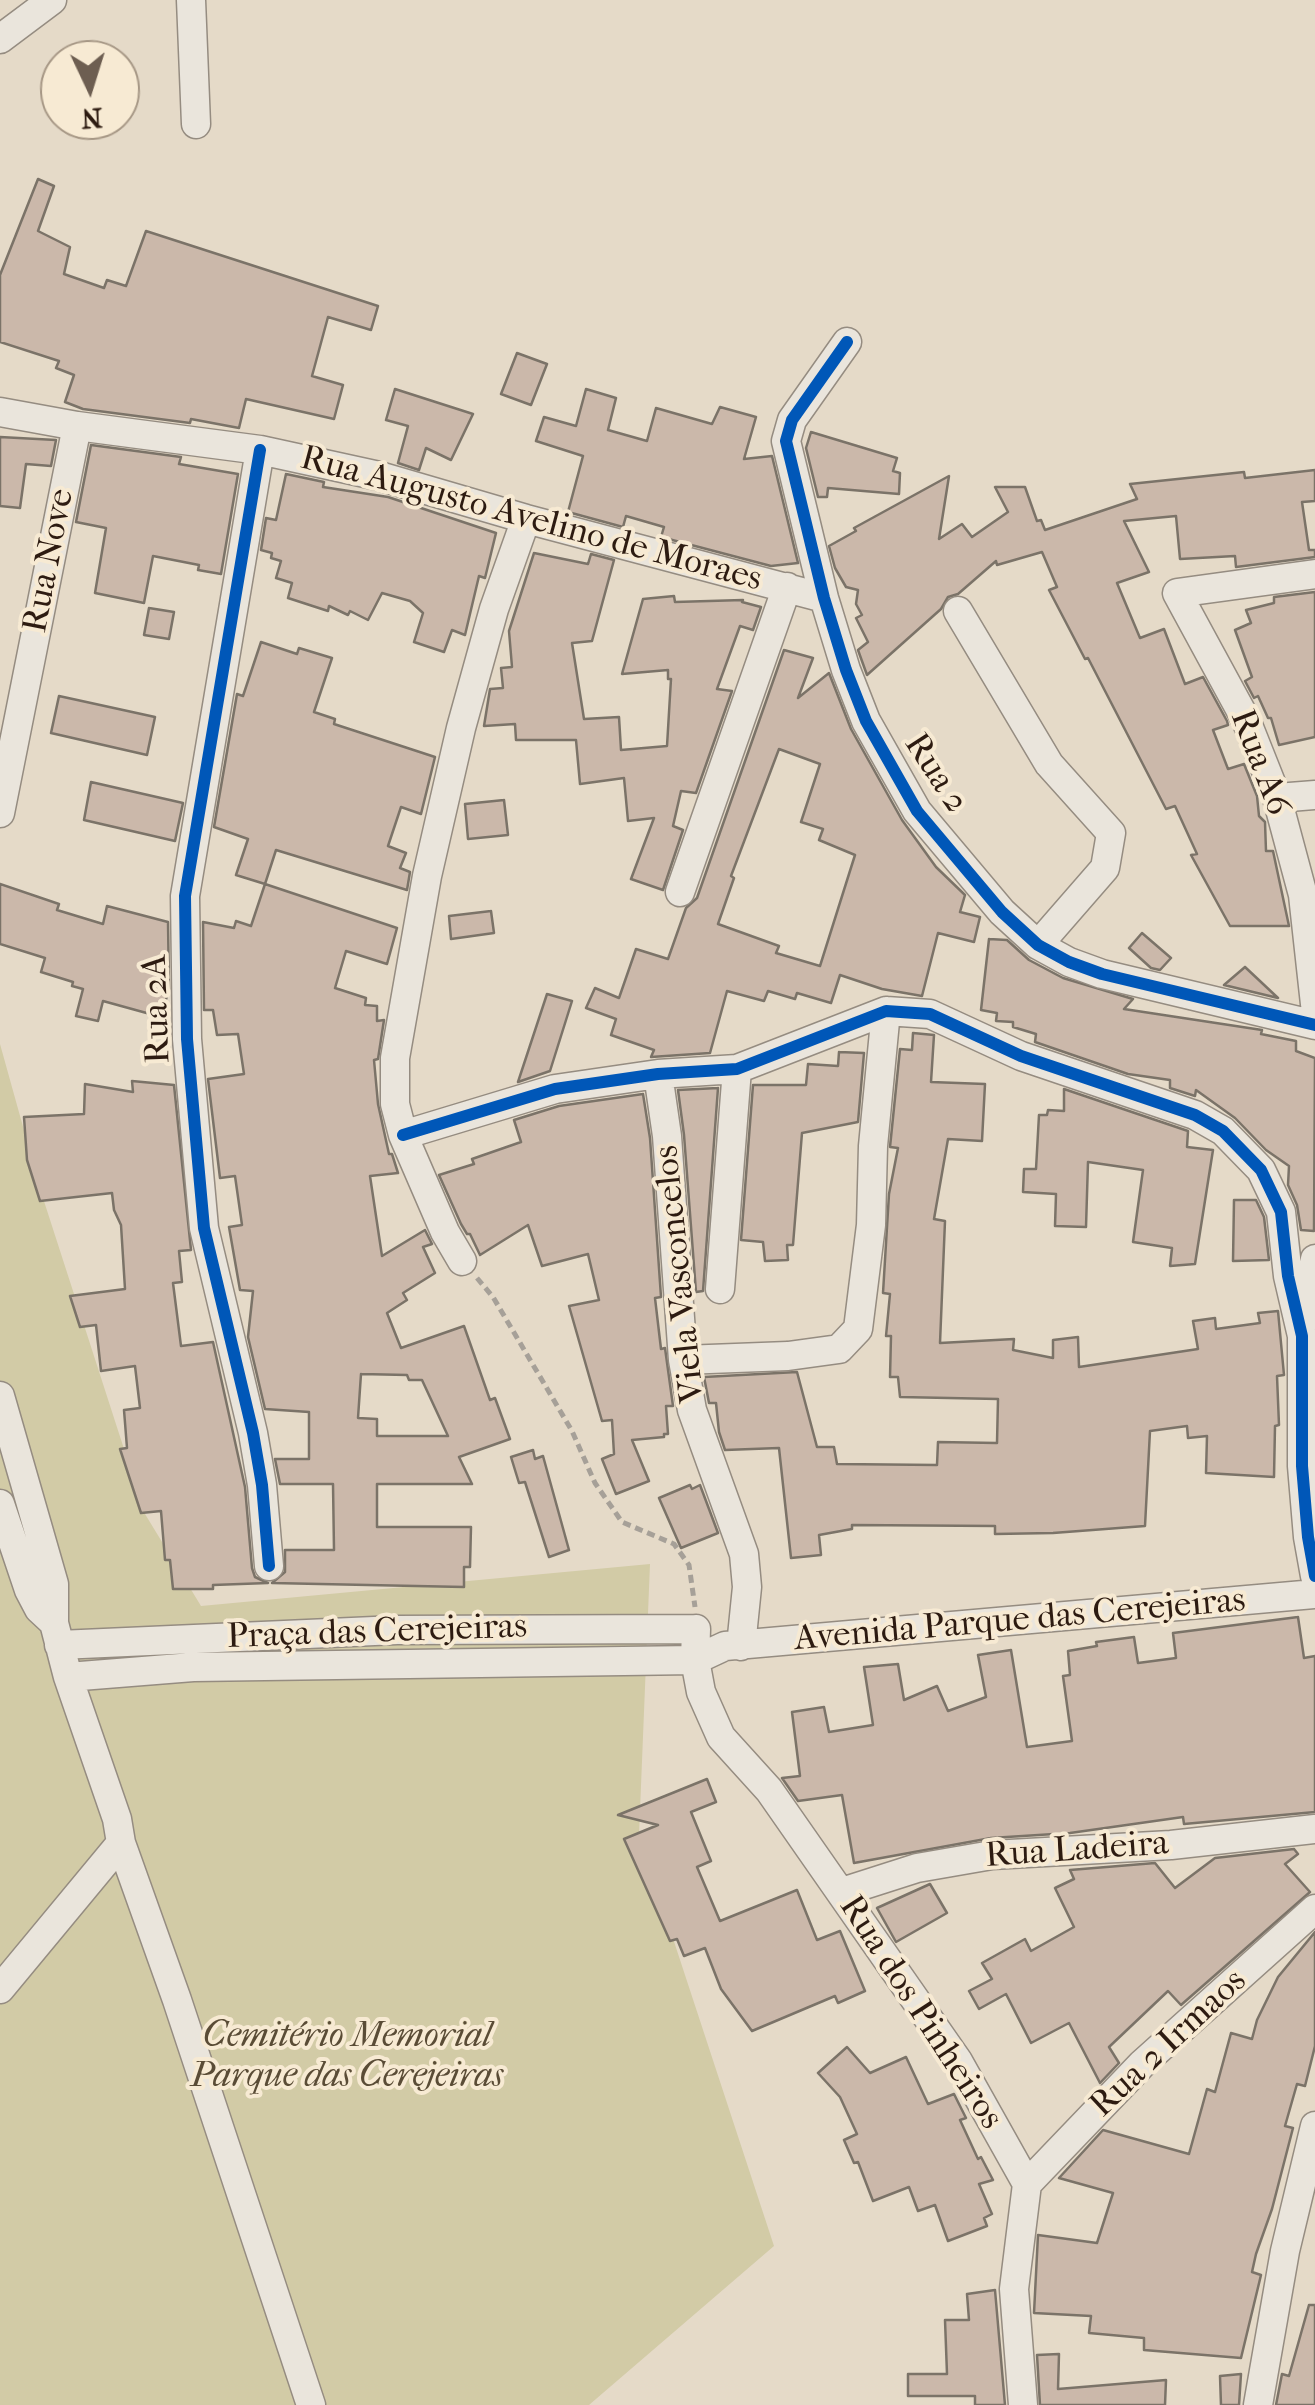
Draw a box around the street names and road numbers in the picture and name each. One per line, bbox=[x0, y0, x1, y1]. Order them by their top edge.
street label: Rua Augusto Avelino de Moraes bbox=[296, 438, 766, 602]
street label: Rua Nove bbox=[16, 486, 84, 636]
street label: Rua A6 bbox=[1220, 704, 1298, 822]
street label: Rua 2 bbox=[894, 726, 976, 822]
street label: Rua 2A bbox=[135, 954, 181, 1064]
street label: Viela Vasconcelos bbox=[647, 1143, 715, 1405]
street label: Avenida Parque das Cerejeiras bbox=[793, 1580, 1247, 1662]
street label: Praça das Cerejeiras bbox=[226, 1607, 528, 1659]
street label: Rua Ladeira bbox=[984, 1824, 1170, 1878]
street label: Rua dos Pinheiros bbox=[829, 1888, 1011, 2138]
street label: Rua 2 Irmaos bbox=[1082, 1961, 1256, 2127]

